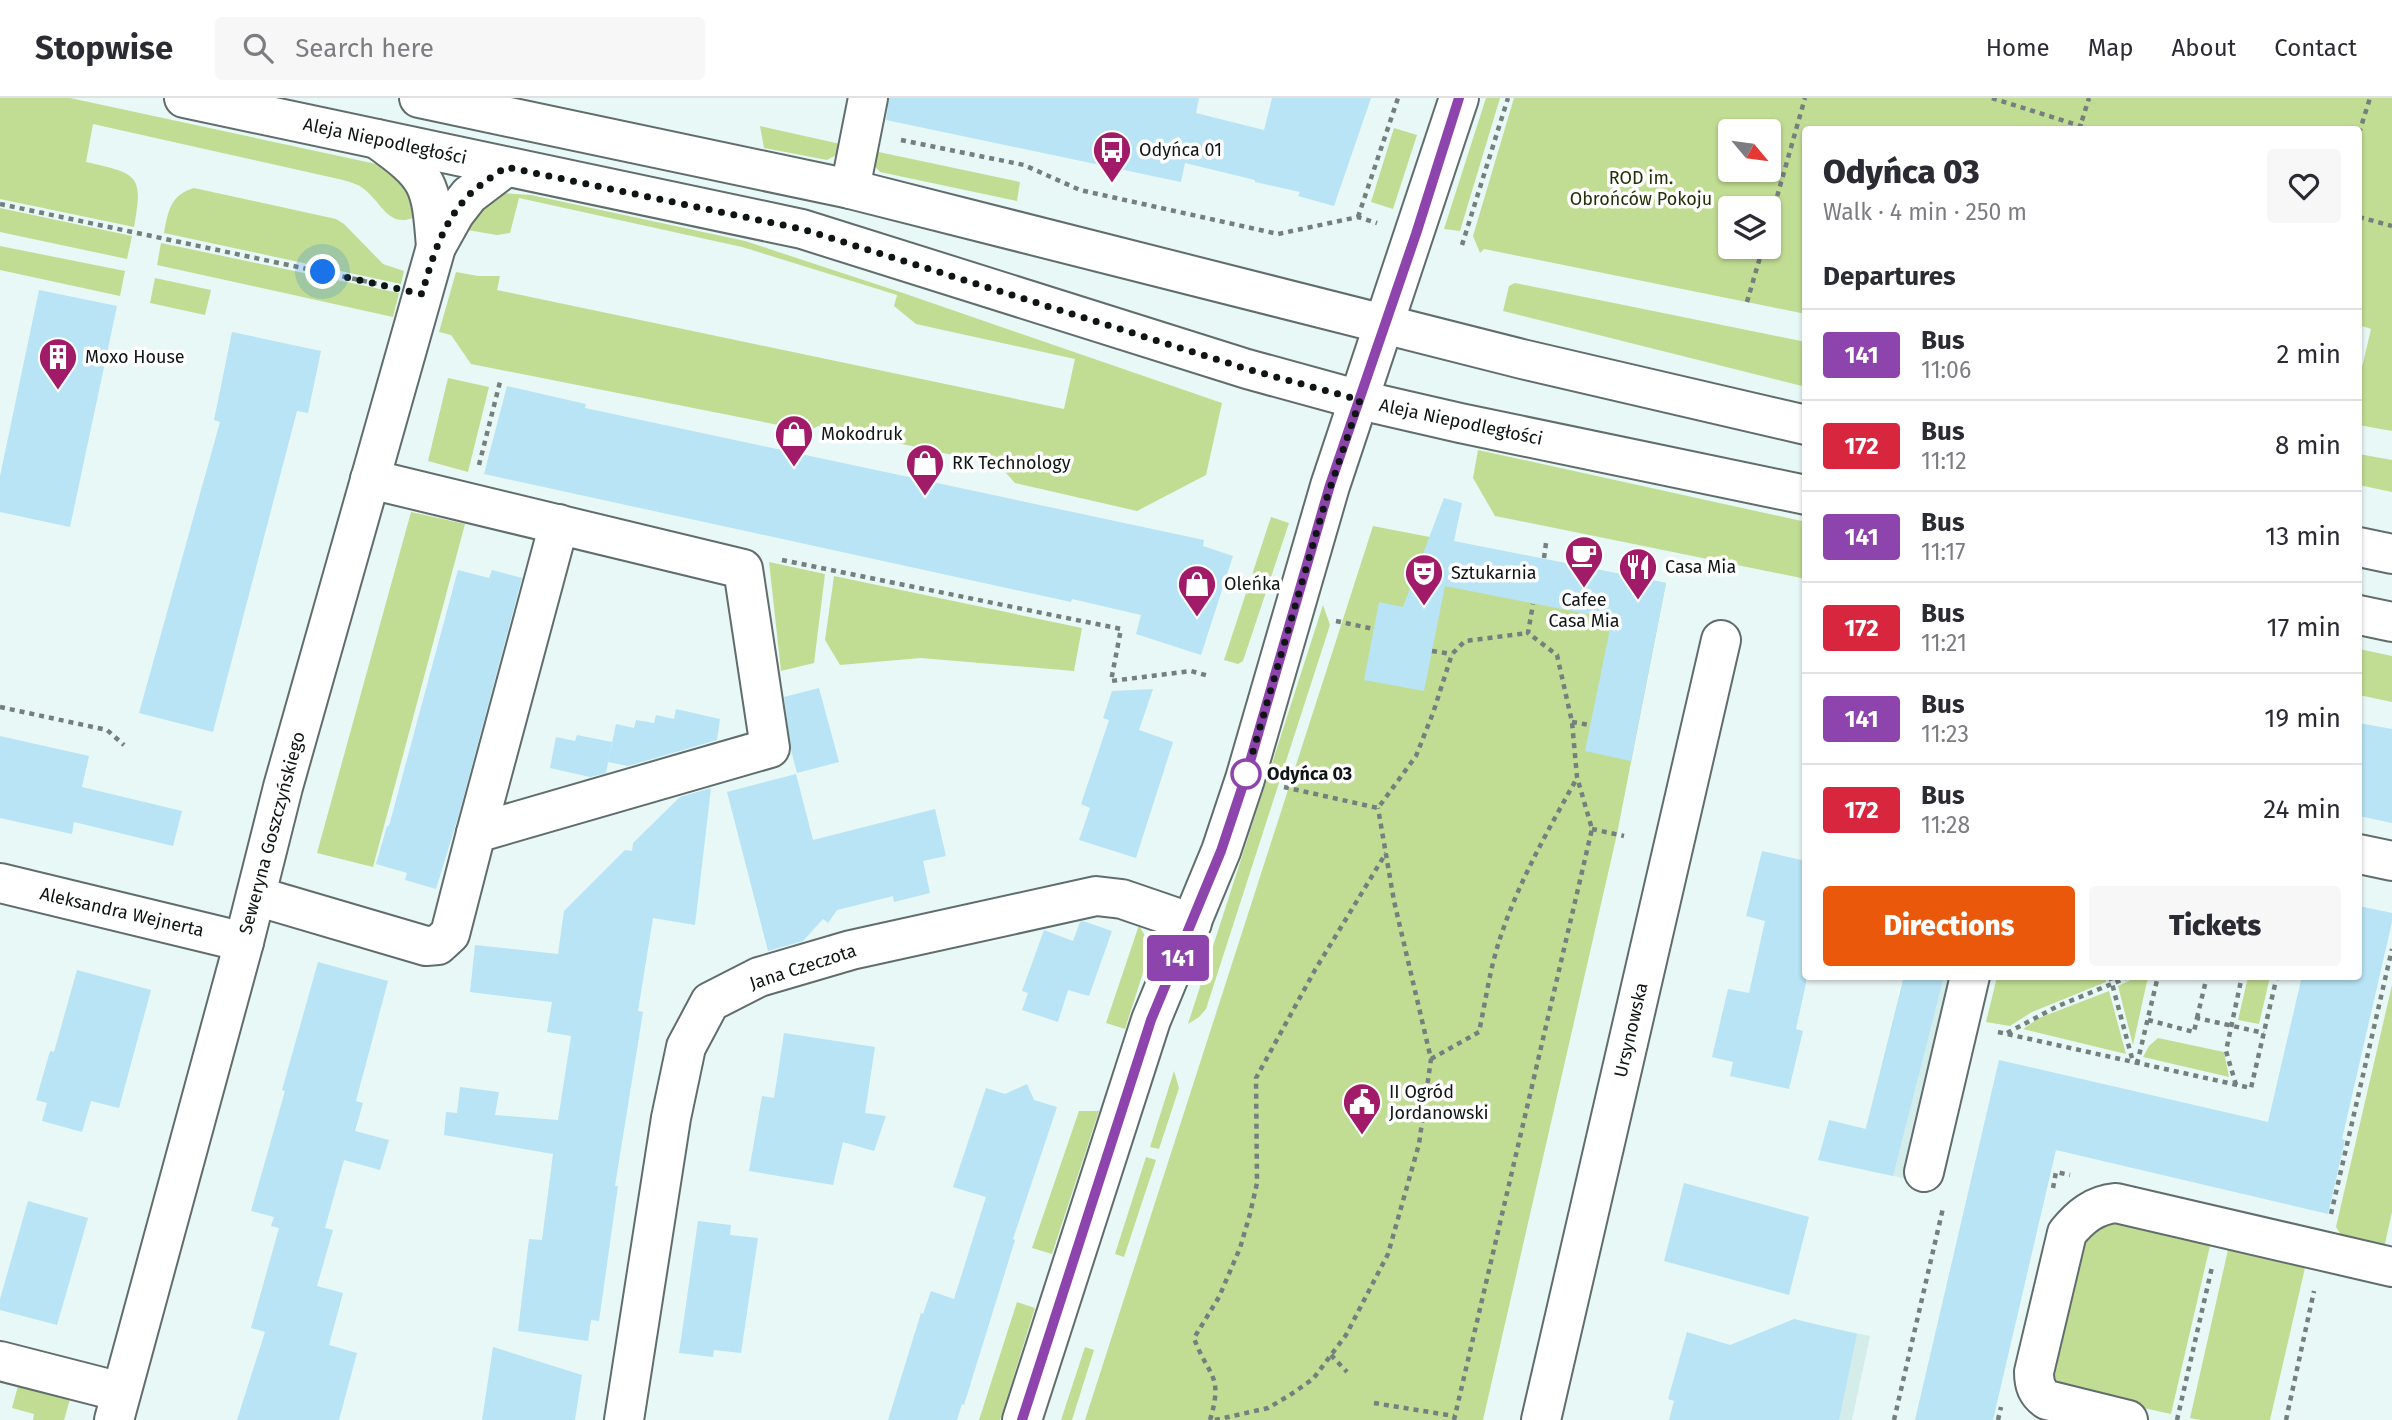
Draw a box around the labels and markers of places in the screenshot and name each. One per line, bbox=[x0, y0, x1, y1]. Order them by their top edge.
bus stop icon: Odyńca 01 bbox=[1091, 129, 1133, 184]
place label: Odyńca 01 bbox=[1139, 139, 1222, 161]
building icon: Moxo House bbox=[37, 336, 79, 391]
place label: Moxo House bbox=[85, 346, 185, 368]
shop icon: Mokodruk bbox=[773, 413, 815, 468]
place label: Mokodruk bbox=[821, 423, 903, 445]
shop icon: RK Technology bbox=[904, 442, 946, 497]
place label: RK Technology bbox=[952, 452, 1071, 474]
cafe icon: Cafee Casa Mia bbox=[1563, 534, 1605, 589]
restaurant icon: Casa Mia bbox=[1617, 546, 1659, 601]
theatre icon: Sztukarnia bbox=[1403, 552, 1445, 607]
place label: Casa Mia bbox=[1665, 556, 1736, 578]
place label: Sztukarnia bbox=[1451, 562, 1537, 584]
shop icon: Oleńka bbox=[1176, 563, 1218, 618]
place label: Oleńka bbox=[1224, 573, 1281, 595]
place label: Cafee Casa Mia bbox=[1548, 589, 1620, 632]
marker: Odyńca 03 bbox=[1231, 759, 1261, 789]
place label: Odyńca 03 bbox=[1267, 763, 1352, 785]
public building icon: II Ogród Jordanowski bbox=[1341, 1081, 1383, 1136]
place label: II Ogród Jordanowski bbox=[1389, 1081, 1489, 1124]

